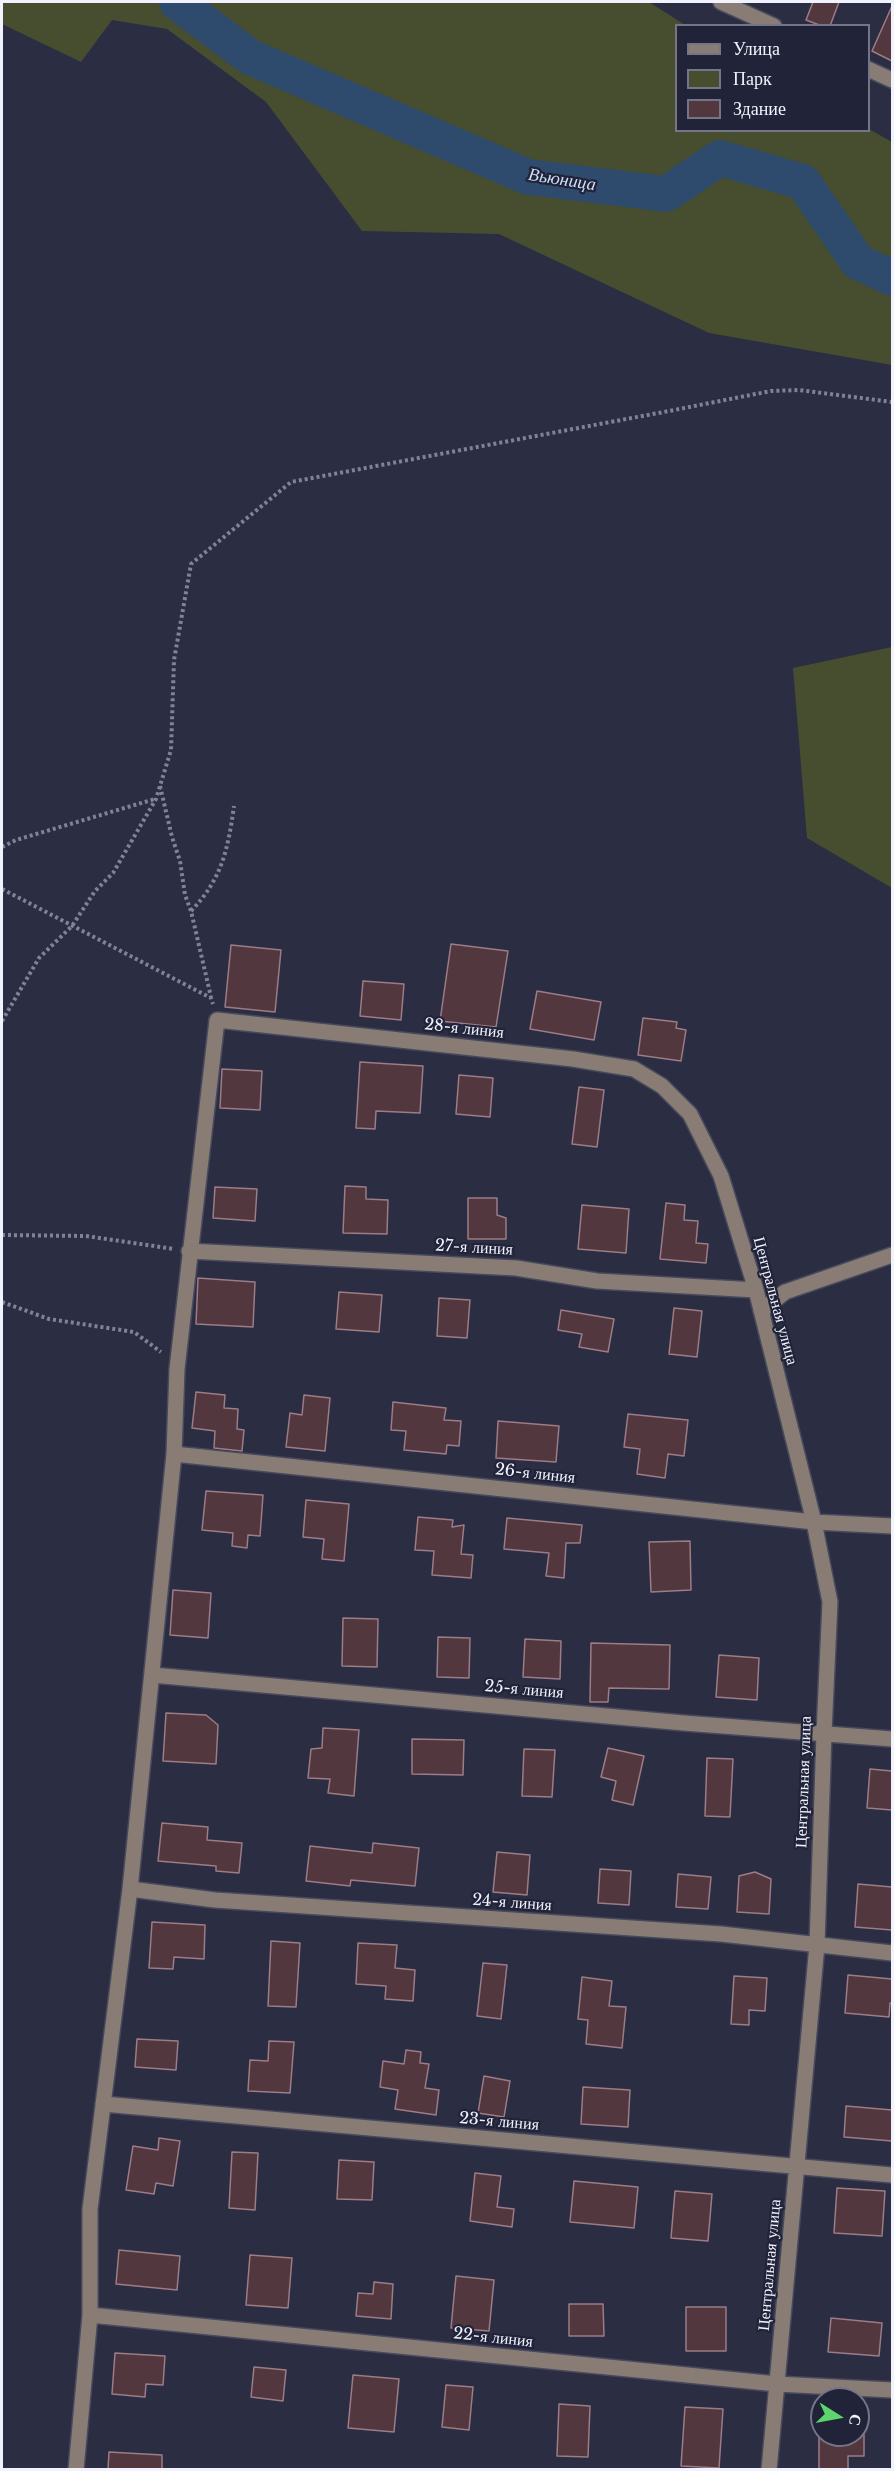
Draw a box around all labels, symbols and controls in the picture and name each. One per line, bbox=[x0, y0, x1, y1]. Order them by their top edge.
legend bbox=[675, 24, 870, 132]
text: Улица bbox=[733, 38, 780, 60]
text: Парк bbox=[733, 68, 772, 90]
text: Здание bbox=[733, 98, 786, 120]
water label: Вьюница bbox=[527, 164, 597, 196]
street label: 28-я линия bbox=[423, 1015, 505, 1043]
street label: Центральная улица bbox=[749, 1235, 801, 1367]
street label: 27-я линия bbox=[435, 1236, 513, 1260]
street label: 26-я линия bbox=[494, 1460, 576, 1488]
street label: 25-я линия bbox=[484, 1677, 564, 1703]
street label: Центральная улица bbox=[792, 1716, 816, 1848]
street label: 24-я линия bbox=[472, 1891, 552, 1915]
street label: 23-я линия bbox=[458, 2109, 540, 2135]
street label: Центральная улица bbox=[755, 2198, 785, 2332]
street label: 22-я линия bbox=[452, 2324, 534, 2352]
north arrow bbox=[810, 2387, 870, 2447]
text: С bbox=[845, 2412, 867, 2428]

